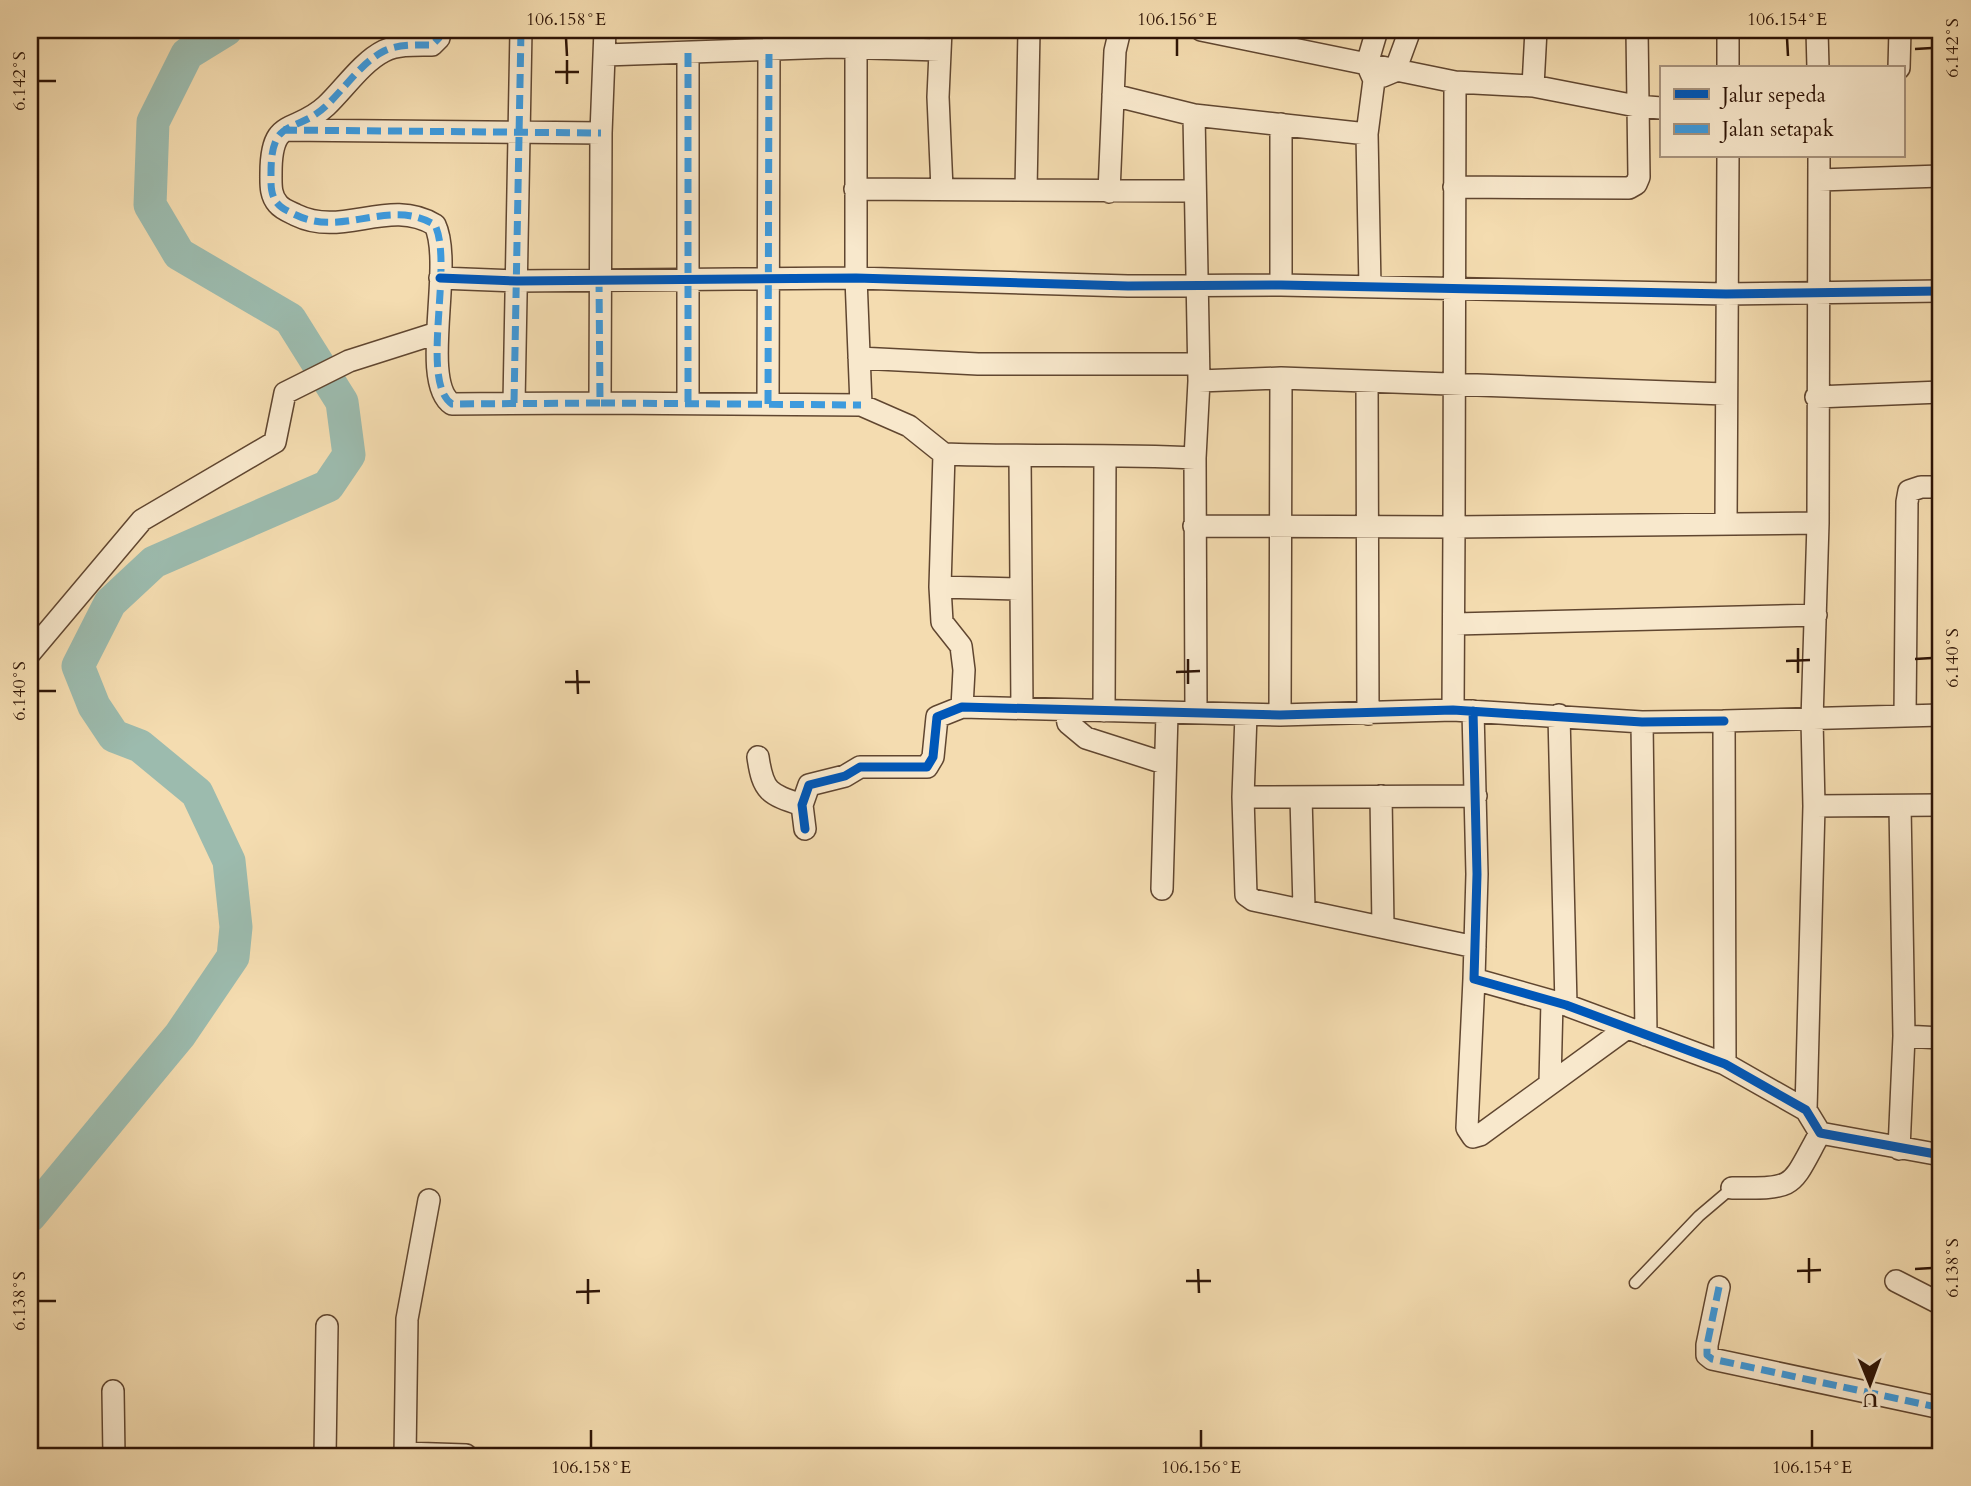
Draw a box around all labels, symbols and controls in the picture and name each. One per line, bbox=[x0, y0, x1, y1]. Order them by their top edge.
text: 106.158°E bbox=[526, 7, 606, 32]
text: 106.156°E bbox=[1137, 7, 1217, 32]
text: 106.154°E bbox=[1747, 7, 1827, 32]
text: 6.142°S bbox=[1940, 18, 1965, 78]
text: 6.142°S bbox=[7, 51, 32, 111]
legend bbox=[1660, 66, 1904, 158]
text: Jalur sepeda bbox=[1719, 81, 1826, 110]
text: Jalan setapak bbox=[1719, 115, 1835, 144]
text: 6.140°S bbox=[1940, 628, 1965, 688]
text: 6.140°S bbox=[7, 661, 32, 721]
text: 6.138°S bbox=[1940, 1238, 1965, 1298]
text: 6.138°S bbox=[7, 1271, 32, 1331]
north arrow bbox=[1834, 1350, 1904, 1420]
text: U bbox=[1862, 1387, 1878, 1413]
text: 106.158°E bbox=[551, 1455, 631, 1480]
text: 106.156°E bbox=[1161, 1455, 1241, 1480]
text: 106.154°E bbox=[1772, 1455, 1852, 1480]

